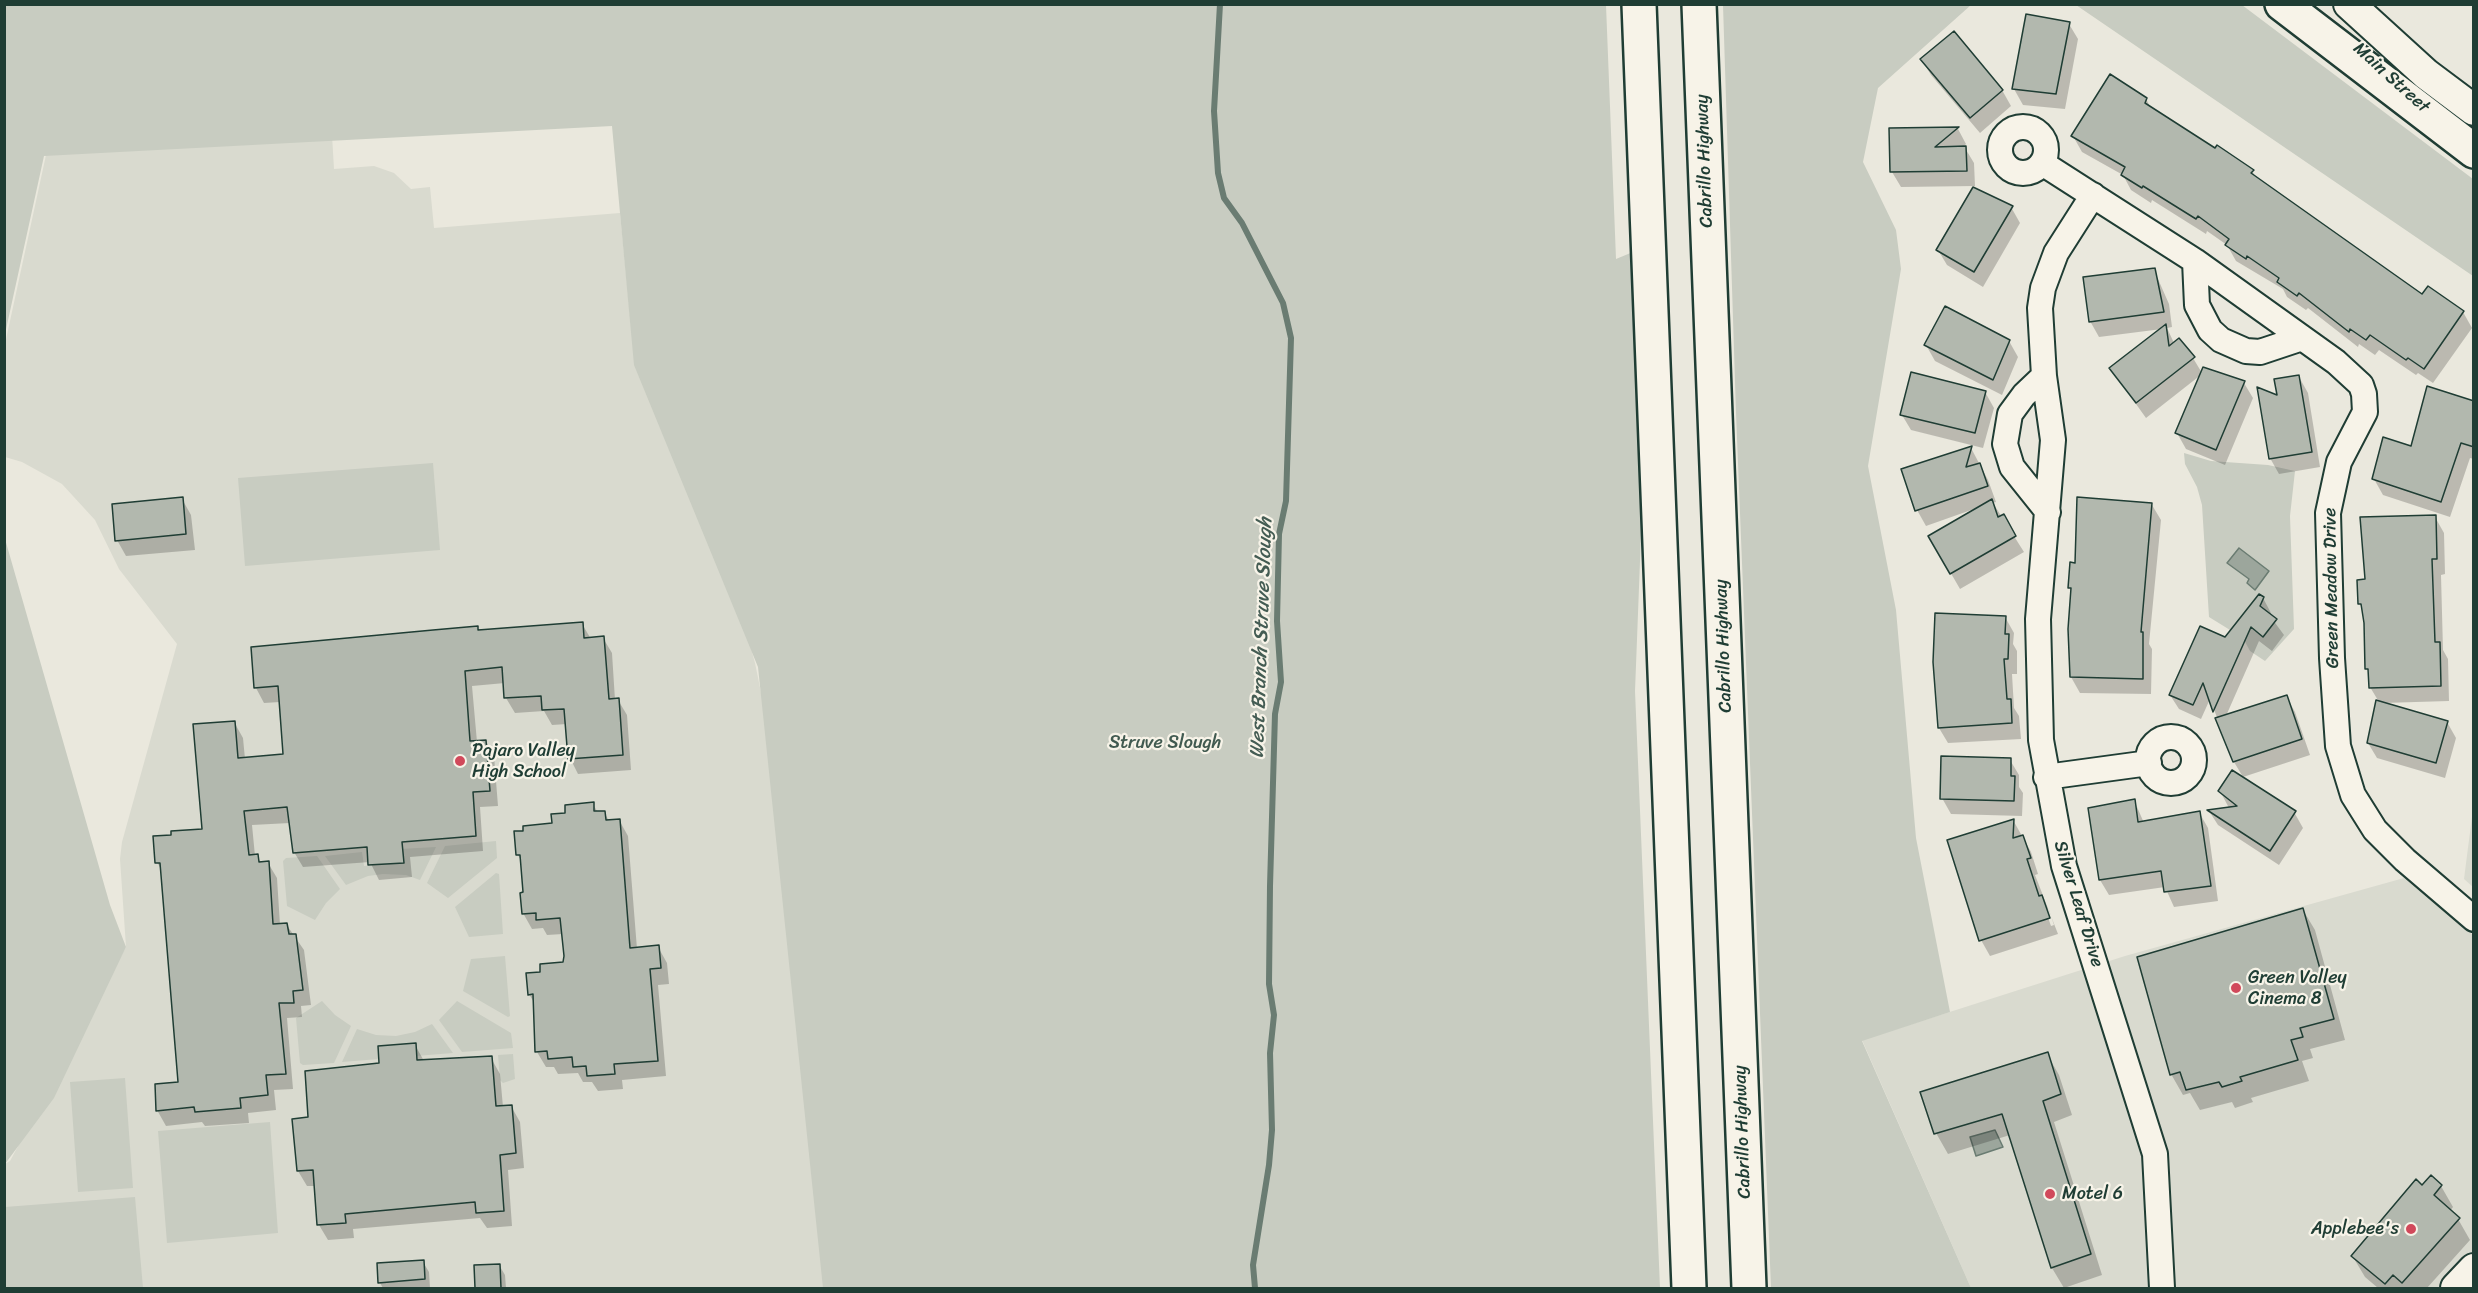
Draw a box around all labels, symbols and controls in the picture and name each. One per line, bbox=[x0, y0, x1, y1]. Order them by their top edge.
street label: Main Street bbox=[2348, 38, 2434, 118]
street label: Cabrillo Highway bbox=[1692, 94, 1718, 228]
street label: Green Meadow Drive bbox=[2320, 507, 2344, 669]
water label: West Branch Struve Slough bbox=[1246, 517, 1278, 759]
street label: Cabrillo Highway bbox=[1711, 579, 1737, 713]
park label: Struve Slough bbox=[1109, 732, 1221, 754]
place label: Pajaro Valley High School bbox=[472, 740, 575, 783]
marker: Pajaro Valley High School bbox=[453, 754, 467, 768]
street label: Silver Leaf Drive bbox=[2049, 838, 2107, 970]
place label: Green Valley Cinema 8 bbox=[2248, 967, 2347, 1010]
marker: Green Valley Cinema 8 bbox=[2229, 981, 2243, 995]
street label: Cabrillo Highway bbox=[1730, 1065, 1756, 1199]
place label: Motel 6 bbox=[2062, 1183, 2123, 1205]
marker: Motel 6 bbox=[2043, 1187, 2057, 1201]
place label: Applebee's bbox=[2311, 1218, 2399, 1240]
marker: Applebee's bbox=[2404, 1222, 2418, 1236]

